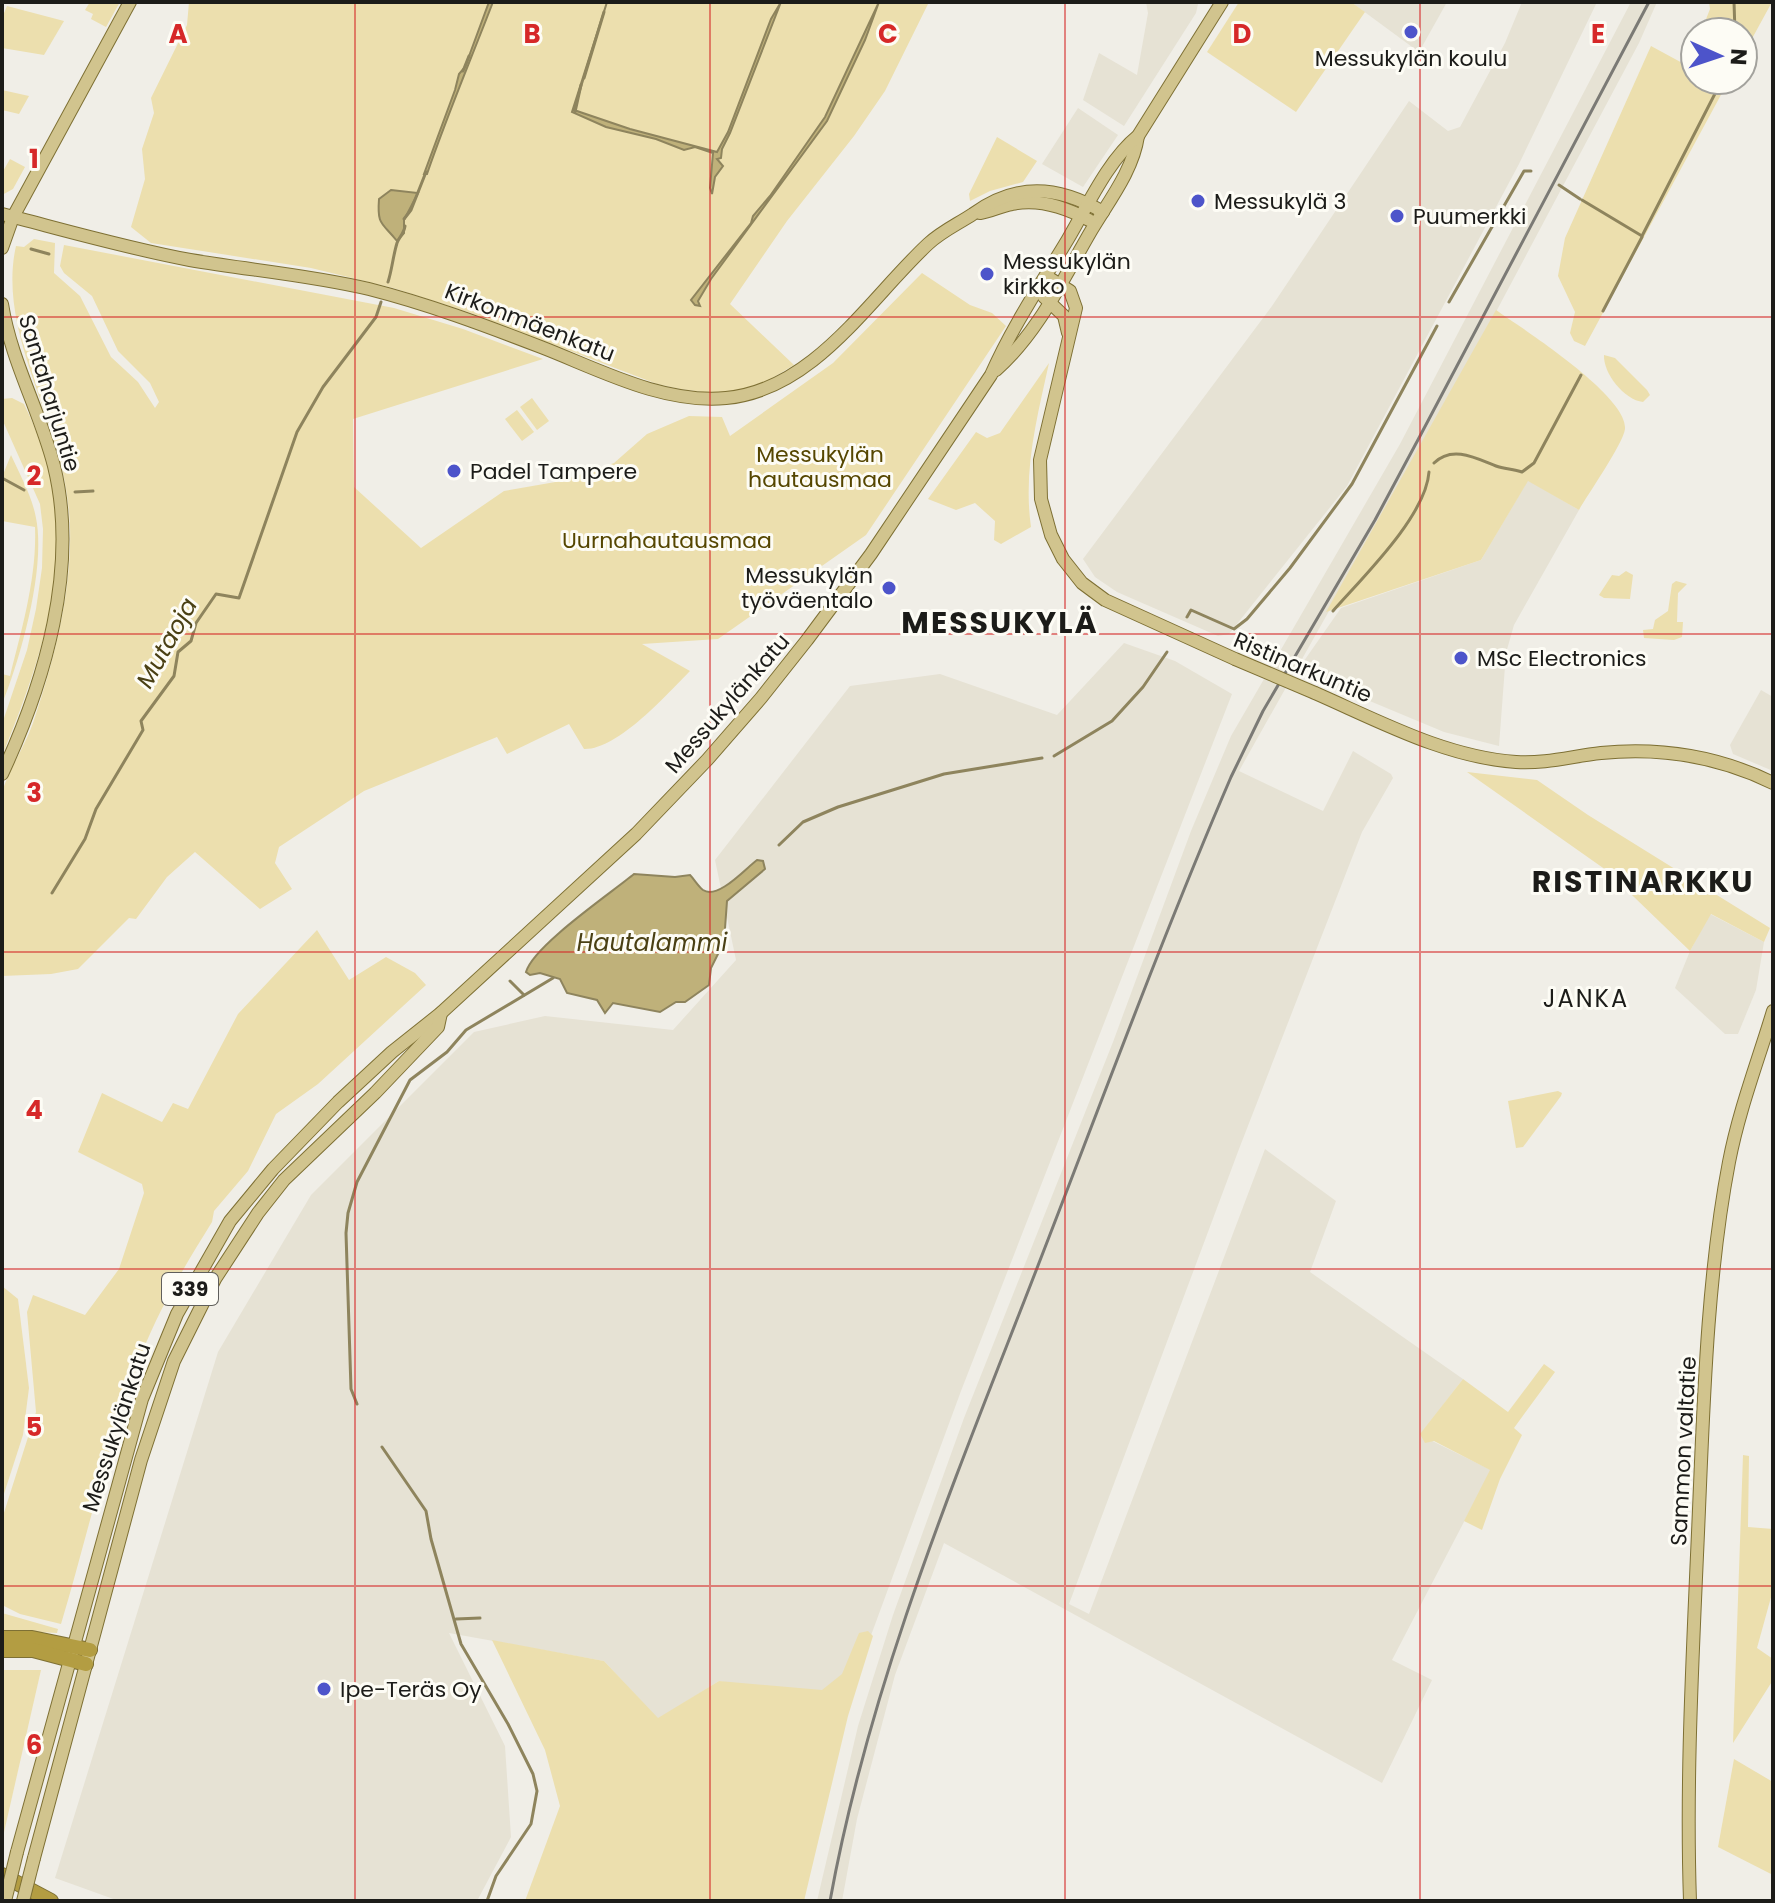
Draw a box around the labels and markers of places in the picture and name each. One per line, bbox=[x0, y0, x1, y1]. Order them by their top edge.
marker: Messukylän koulu bbox=[1402, 23, 1420, 41]
place label: Messukylän koulu bbox=[1315, 43, 1507, 74]
place label: Messukylä 3 bbox=[1214, 186, 1346, 217]
marker: Messukylä 3 bbox=[1189, 192, 1207, 210]
place label: Puumerkki bbox=[1413, 201, 1526, 232]
marker: Puumerkki bbox=[1388, 207, 1406, 225]
place label: Messukylän kirkko bbox=[1003, 246, 1131, 302]
marker: Messukylän kirkko bbox=[978, 265, 996, 283]
place label: Padel Tampere bbox=[470, 456, 637, 487]
marker: Padel Tampere bbox=[445, 462, 463, 480]
place label: Messukylän työväentalo bbox=[741, 560, 873, 616]
marker: Messukylän työväentalo bbox=[880, 579, 898, 597]
place label: MSc Electronics bbox=[1477, 643, 1646, 674]
marker: MSc Electronics bbox=[1452, 649, 1470, 667]
place label: Ipe-Teräs Oy bbox=[340, 1674, 482, 1705]
marker: Ipe-Teräs Oy bbox=[315, 1680, 333, 1698]

